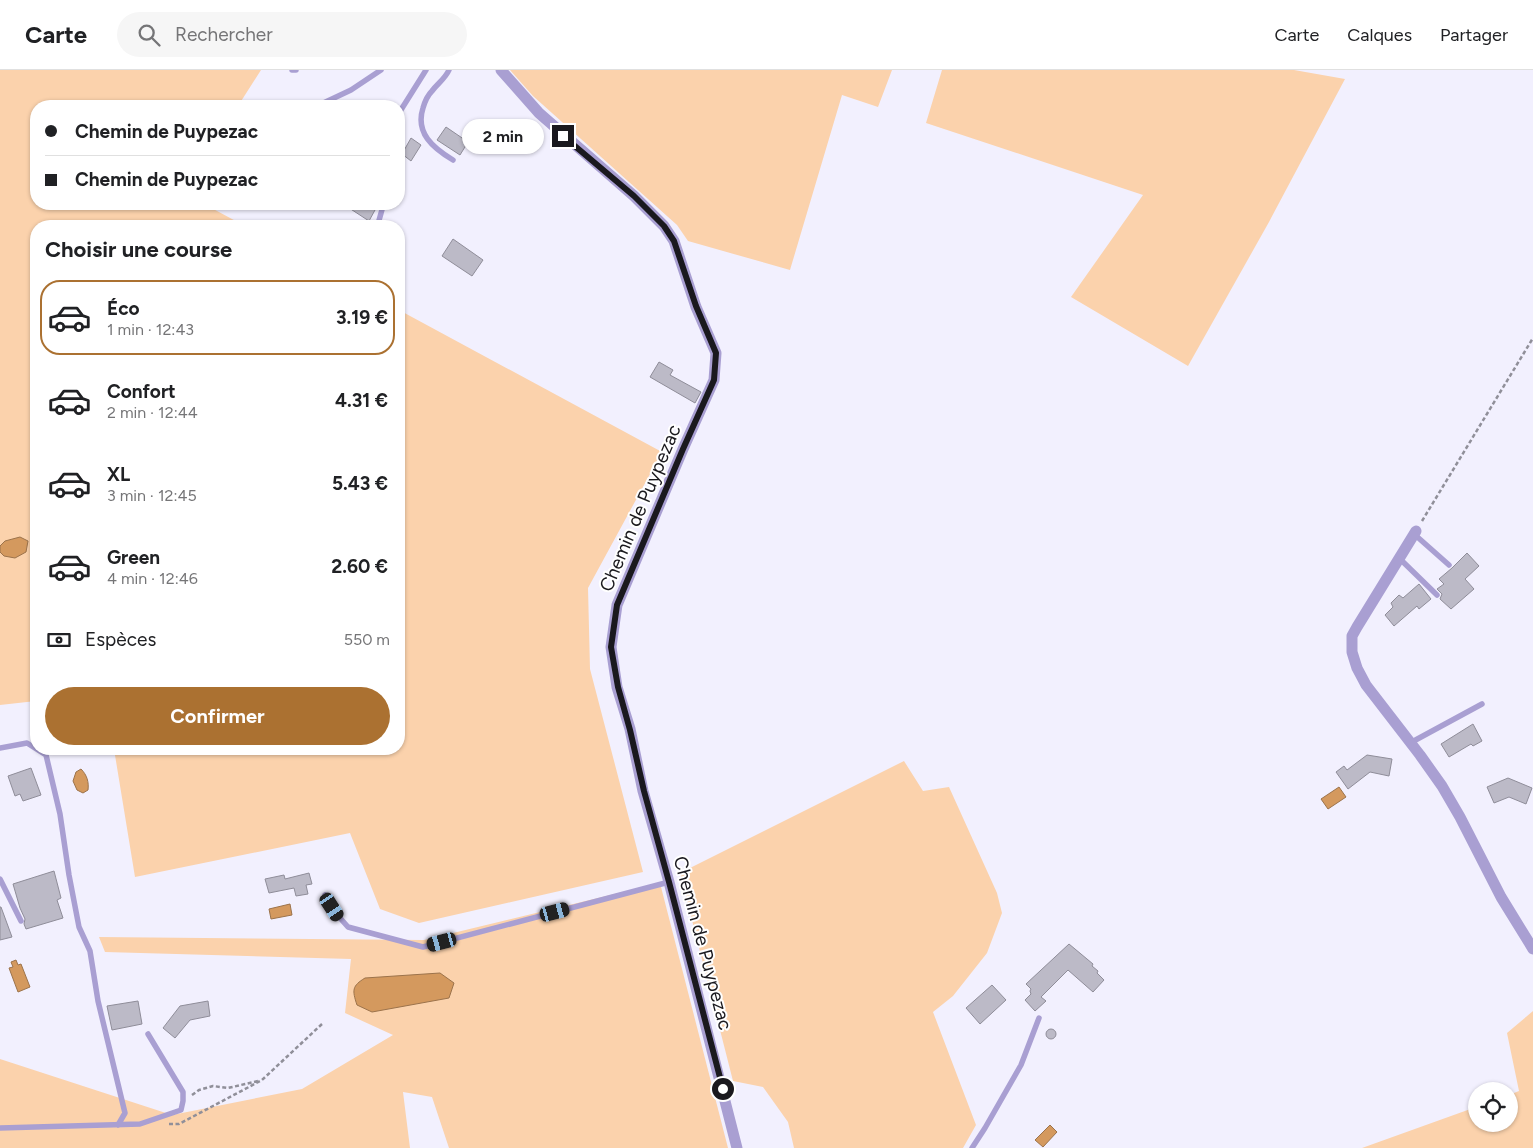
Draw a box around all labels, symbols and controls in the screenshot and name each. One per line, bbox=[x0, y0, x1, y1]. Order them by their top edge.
search box bbox=[117, 12, 467, 57]
text: Carte bbox=[25, 20, 87, 49]
icon: search bbox=[135, 21, 163, 49]
text: Rechercher bbox=[175, 23, 273, 46]
text: Carte bbox=[1274, 24, 1319, 46]
text: Calques bbox=[1347, 24, 1412, 46]
text: Partager bbox=[1440, 24, 1508, 46]
callout: 2 min bbox=[463, 118, 546, 154]
text: Chemin de Puypezac bbox=[75, 120, 258, 143]
route end bbox=[552, 125, 574, 147]
text: 2 min bbox=[483, 127, 523, 146]
text: Chemin de Puypezac bbox=[75, 168, 258, 191]
text: Choisir une course bbox=[45, 236, 232, 263]
icon: car bbox=[47, 295, 92, 340]
text: Éco bbox=[107, 297, 140, 320]
text: 3.19 € bbox=[336, 306, 388, 329]
text: 1 min · 12:43 bbox=[107, 320, 194, 339]
icon: car bbox=[47, 378, 92, 423]
text: Confort bbox=[107, 380, 176, 403]
text: 4.31 € bbox=[335, 389, 388, 412]
text: 2 min · 12:44 bbox=[107, 403, 198, 422]
street label: Chemin de Puypezac bbox=[594, 421, 686, 595]
icon: car bbox=[47, 461, 92, 506]
text: XL bbox=[107, 463, 130, 486]
text: 5.43 € bbox=[332, 472, 388, 495]
text: 3 min · 12:45 bbox=[107, 486, 197, 505]
icon: car bbox=[47, 544, 92, 589]
text: Green bbox=[107, 546, 160, 569]
text: 2.60 € bbox=[331, 555, 388, 578]
text: 4 min · 12:46 bbox=[107, 569, 198, 588]
icon: cash bbox=[45, 626, 73, 654]
text: Espèces bbox=[85, 628, 156, 651]
text: 550 m bbox=[344, 630, 390, 649]
button: Confirmer bbox=[45, 687, 390, 745]
street label: Chemin de Puypezac bbox=[669, 853, 737, 1033]
car bbox=[317, 890, 346, 924]
car bbox=[538, 901, 571, 923]
car bbox=[425, 931, 458, 953]
route start bbox=[712, 1078, 734, 1100]
map controls bbox=[1468, 1082, 1518, 1132]
button: locate bbox=[1468, 1082, 1518, 1132]

